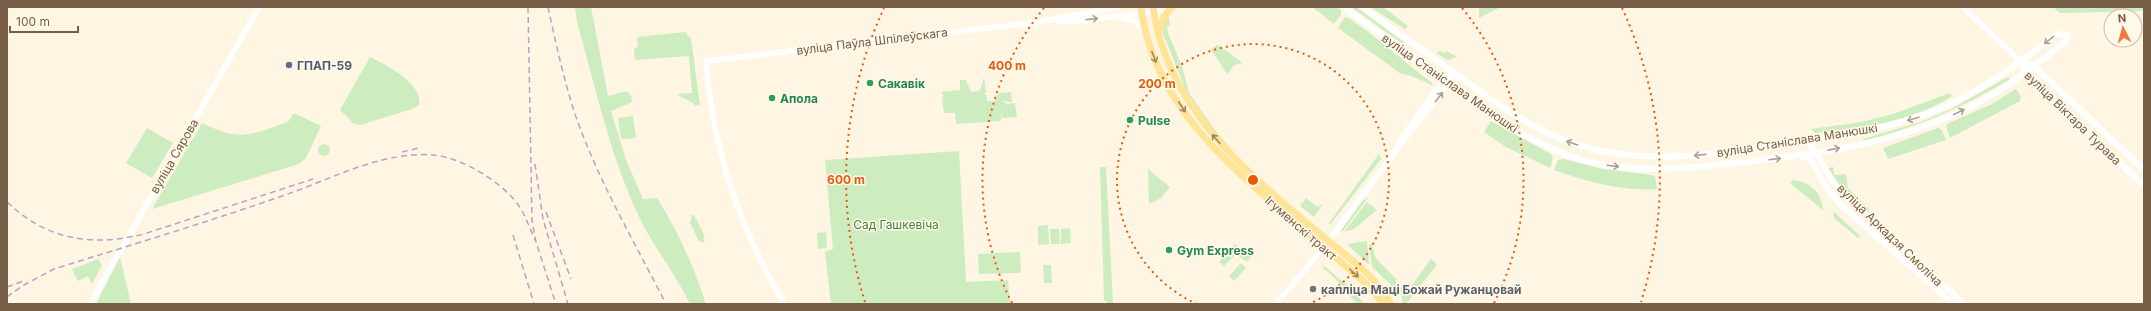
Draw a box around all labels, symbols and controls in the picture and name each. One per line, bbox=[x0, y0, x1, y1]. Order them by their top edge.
scale bar bbox=[10, 8, 78, 34]
north arrow bbox=[2103, 8, 2143, 48]
text: N bbox=[2117, 11, 2127, 25]
text: 100 m bbox=[16, 14, 50, 29]
one-way arrow bbox=[1085, 15, 1098, 23]
street label: вуліца Паўла Шпілеўскага bbox=[795, 24, 949, 58]
street label: вуліца Станіслава Манюшкі bbox=[1379, 30, 1521, 136]
one-way arrow bbox=[2043, 36, 2054, 44]
one-way arrow bbox=[1150, 51, 1158, 63]
place label: ГПАП-59 bbox=[297, 58, 352, 73]
text: 400 m bbox=[988, 58, 1026, 73]
marker: ГПАП-59 bbox=[284, 60, 294, 70]
street label: вуліца Віктара Турава bbox=[2021, 68, 2125, 168]
place label: Сакавік bbox=[878, 76, 925, 91]
text: 200 m bbox=[1138, 76, 1176, 91]
marker: Сакавік bbox=[865, 78, 875, 88]
place label: Апола bbox=[780, 91, 818, 106]
one-way arrow bbox=[1435, 91, 1443, 102]
marker: Апола bbox=[767, 93, 777, 103]
one-way arrow bbox=[1177, 101, 1186, 112]
one-way arrow bbox=[1952, 108, 1964, 116]
place label: Pulse bbox=[1138, 113, 1170, 128]
marker: Pulse bbox=[1125, 115, 1135, 125]
street label: вуліца Сярова bbox=[147, 116, 201, 196]
one-way arrow bbox=[1906, 116, 1919, 123]
street label: вуліца Станіслава Манюшкі bbox=[1716, 120, 1879, 160]
one-way arrow bbox=[1212, 133, 1221, 144]
one-way arrow bbox=[1566, 139, 1579, 146]
one-way arrow bbox=[1828, 145, 1841, 153]
one-way arrow bbox=[1694, 151, 1707, 159]
one-way arrow bbox=[1768, 155, 1781, 162]
one-way arrow bbox=[1606, 162, 1619, 170]
text: 600 m bbox=[827, 172, 865, 187]
centre of rings bbox=[1246, 173, 1260, 187]
street label: вуліца Аркадзя Смоліча bbox=[1834, 181, 1946, 289]
street label: Ігуменскі тракт bbox=[1262, 193, 1340, 264]
park label: Сад Гашкевіча bbox=[853, 217, 939, 232]
place label: Gym Express bbox=[1177, 243, 1254, 258]
marker: Gym Express bbox=[1164, 245, 1174, 255]
one-way arrow bbox=[1349, 268, 1359, 278]
place label: капліца Маці Божай Ружанцовай bbox=[1321, 282, 1522, 297]
marker: капліца Маці Божай Ружанцовай bbox=[1308, 284, 1318, 294]

